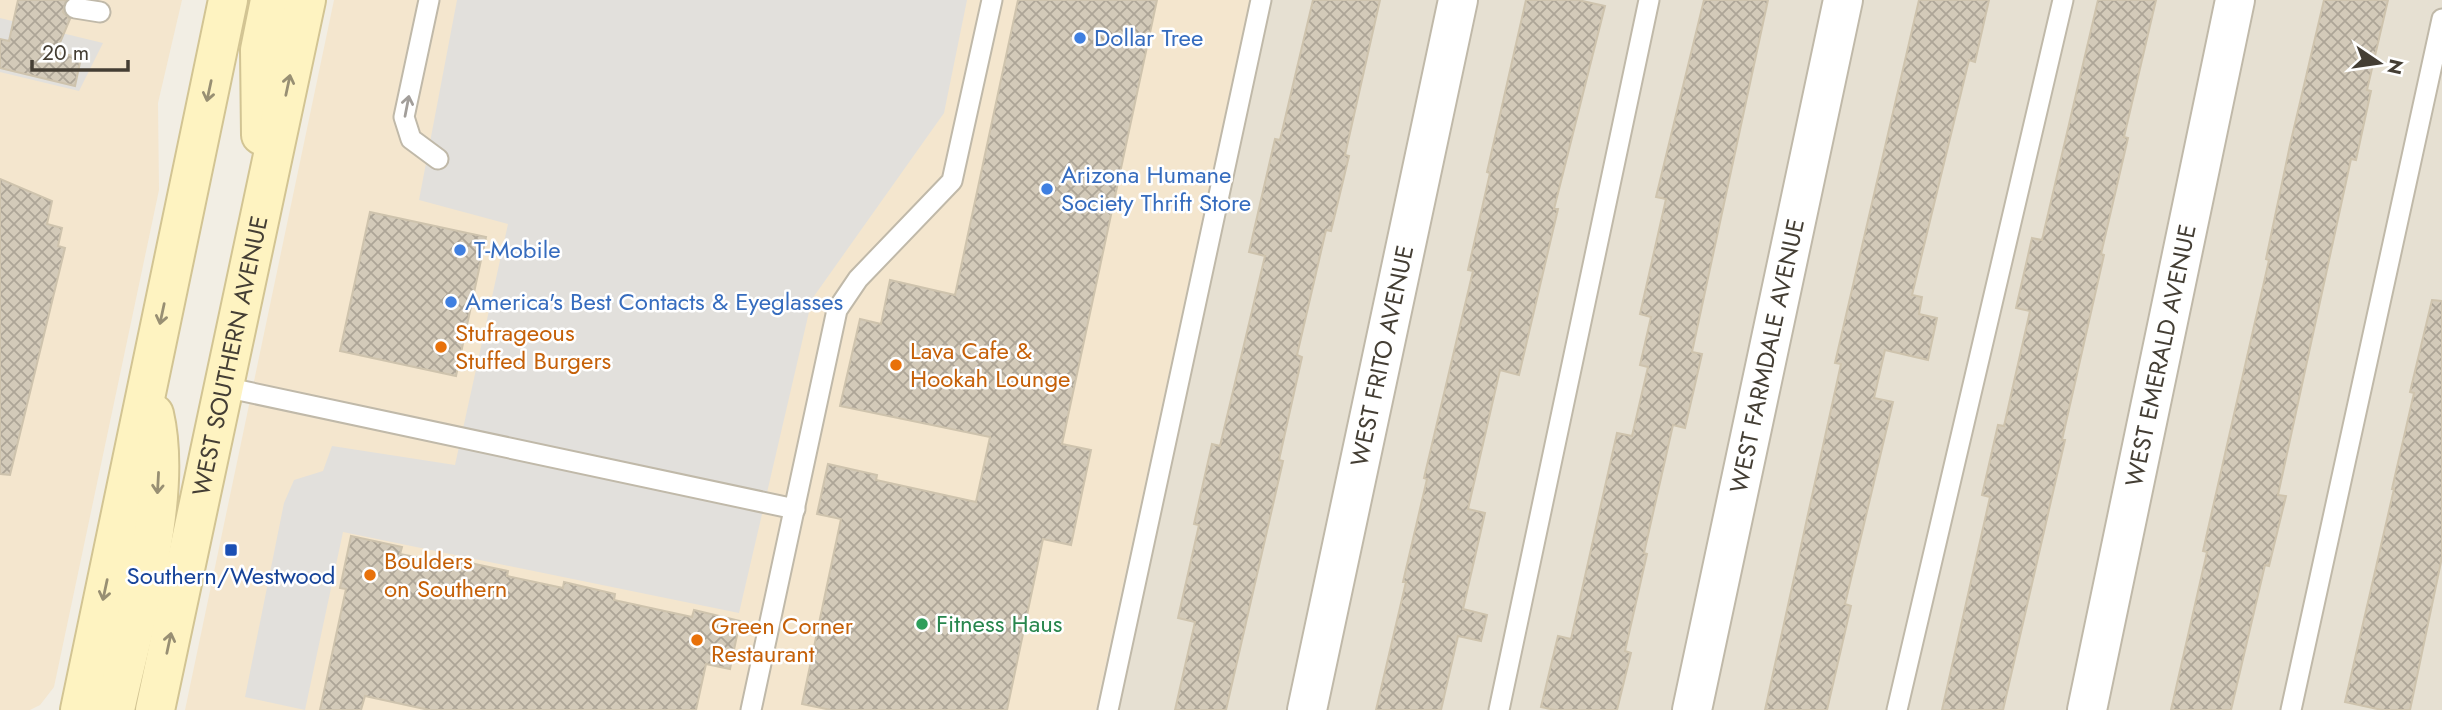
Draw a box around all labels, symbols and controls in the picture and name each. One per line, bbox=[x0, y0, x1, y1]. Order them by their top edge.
place label: Dollar Tree bbox=[1094, 20, 1203, 55]
scale bar bbox=[32, 28, 128, 72]
north arrow bbox=[2344, 28, 2414, 98]
marker: Dollar Tree bbox=[1072, 30, 1088, 46]
text: 20 m bbox=[42, 38, 89, 68]
text: N bbox=[2380, 56, 2410, 77]
one-way arrow bbox=[281, 74, 295, 97]
one-way arrow bbox=[201, 79, 215, 102]
one-way arrow bbox=[400, 95, 414, 118]
place label: Arizona Humane Society Thrift Store bbox=[1061, 157, 1251, 220]
marker: Arizona Humane Society Thrift Store bbox=[1039, 181, 1055, 197]
street label: WEST SOUTHERN AVENUE bbox=[183, 212, 277, 499]
street label: WEST FARMDALE AVENUE bbox=[1721, 215, 1813, 496]
street label: WEST EMERALD AVENUE bbox=[2116, 221, 2205, 490]
place label: T-Mobile bbox=[474, 232, 561, 267]
marker: T-Mobile bbox=[452, 242, 468, 258]
street label: WEST FRITO AVENUE bbox=[1341, 242, 1422, 470]
place label: America's Best Contacts & Eyeglasses bbox=[465, 284, 843, 319]
marker: America's Best Contacts & Eyeglasses bbox=[443, 294, 459, 310]
one-way arrow bbox=[155, 302, 169, 325]
place label: Stufrageous Stuffed Burgers bbox=[455, 315, 611, 378]
place label: Lava Cafe & Hookah Lounge bbox=[910, 333, 1070, 396]
marker: Stufrageous Stuffed Burgers bbox=[433, 339, 449, 355]
marker: Lava Cafe & Hookah Lounge bbox=[888, 357, 904, 373]
one-way arrow bbox=[151, 471, 164, 494]
marker: Southern/Westwood bbox=[223, 542, 239, 558]
place label: Boulders on Southern bbox=[384, 543, 507, 606]
place label: Southern/Westwood bbox=[127, 558, 335, 593]
marker: Boulders on Southern bbox=[362, 567, 378, 583]
one-way arrow bbox=[98, 578, 112, 601]
place label: Fitness Haus bbox=[936, 606, 1062, 641]
place label: Green Corner Restaurant bbox=[711, 608, 854, 671]
marker: Fitness Haus bbox=[914, 616, 930, 632]
one-way arrow bbox=[163, 632, 177, 655]
marker: Green Corner Restaurant bbox=[689, 632, 705, 648]

